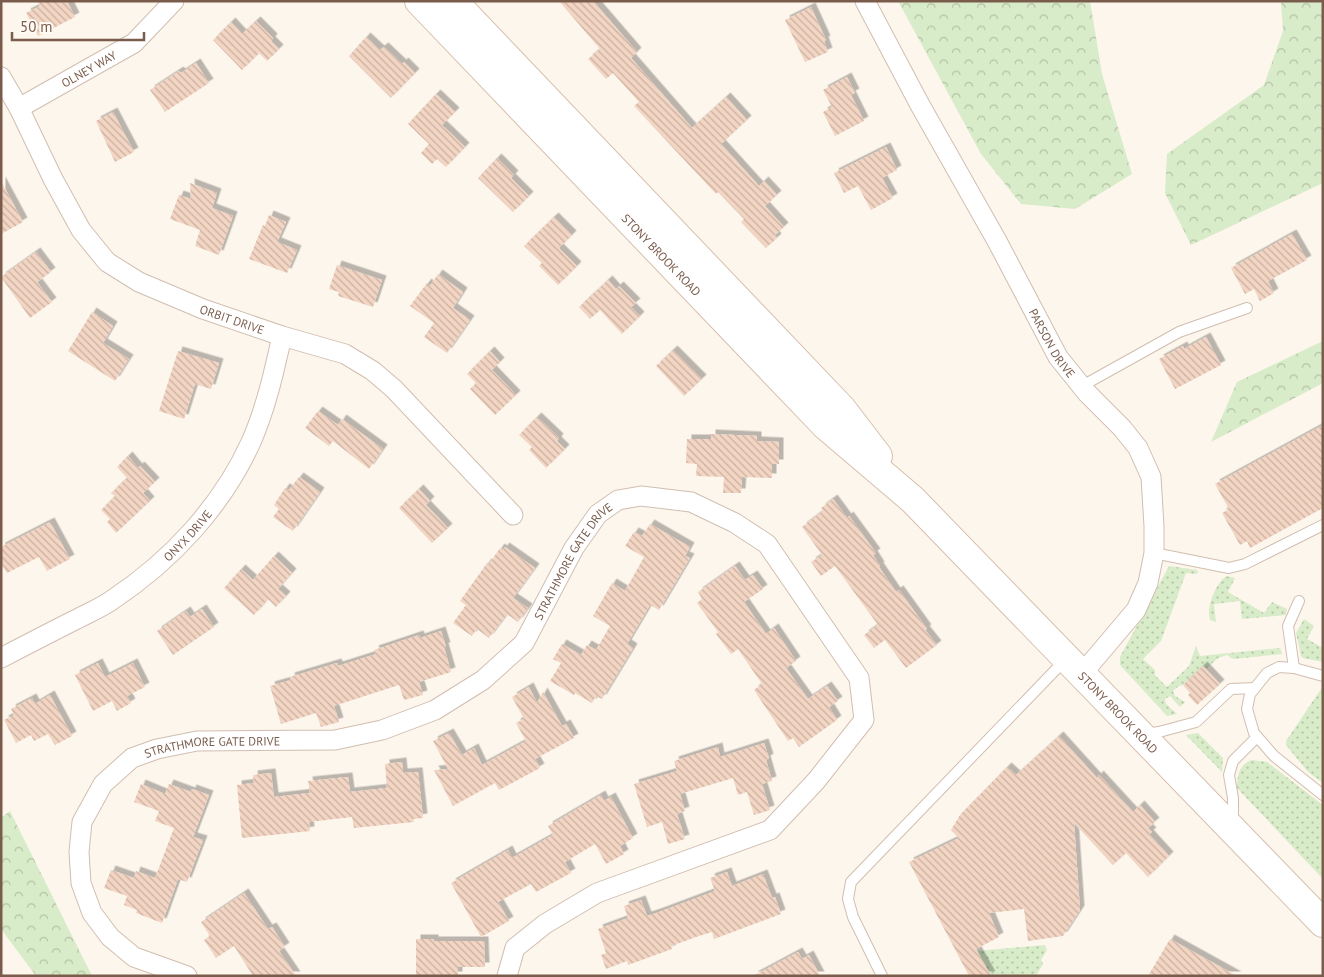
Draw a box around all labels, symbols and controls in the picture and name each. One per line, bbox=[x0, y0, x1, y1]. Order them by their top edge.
scale bar bbox=[12, 10, 145, 42]
text: 50 m bbox=[20, 17, 53, 36]
street label: OLNEY WAY bbox=[58, 47, 119, 90]
street label: STONY BROOK ROAD bbox=[619, 210, 705, 299]
street label: ORBIT DRIVE bbox=[198, 301, 266, 337]
street label: PARSON DRIVE bbox=[1026, 306, 1079, 380]
street label: STRATHMORE GATE DRIVE bbox=[530, 499, 615, 622]
street label: ONYX DRIVE bbox=[160, 506, 215, 564]
street label: STONY BROOK ROAD bbox=[1076, 668, 1162, 756]
street label: STRATHMORE GATE DRIVE bbox=[142, 733, 280, 761]

